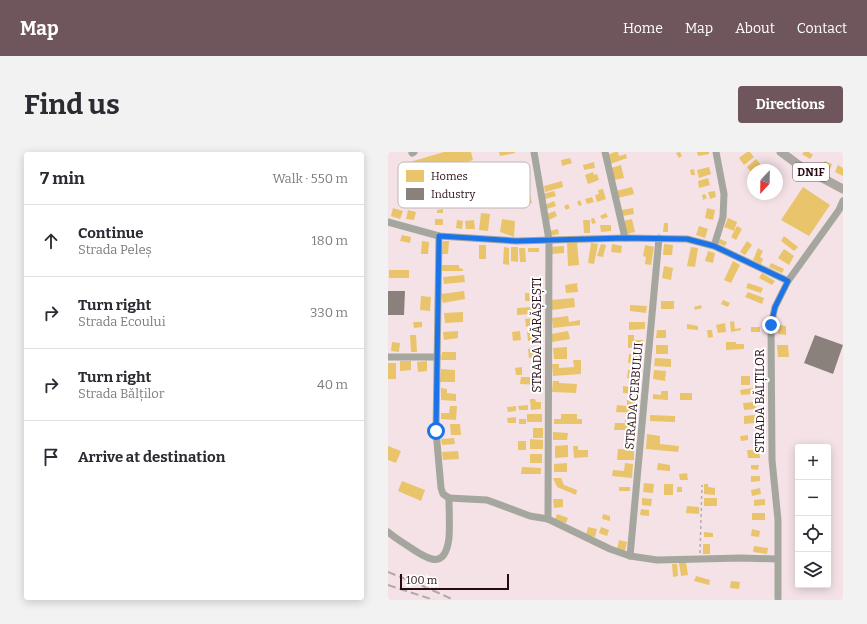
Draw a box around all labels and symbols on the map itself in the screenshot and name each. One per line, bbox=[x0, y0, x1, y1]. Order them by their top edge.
legend bbox=[398, 162, 530, 208]
road number: DN1F bbox=[793, 163, 829, 181]
north arrow bbox=[747, 164, 783, 200]
text: Homes bbox=[431, 170, 468, 183]
text: Industry bbox=[431, 188, 475, 201]
street label: STRADA MĂRĂȘEȘTI bbox=[529, 277, 545, 393]
route end bbox=[762, 316, 780, 334]
street label: STRADA CERBULUI bbox=[622, 342, 646, 450]
street label: STRADA BĂLȚILOR bbox=[752, 349, 768, 453]
route start bbox=[427, 422, 445, 440]
scale bar bbox=[400, 572, 509, 591]

